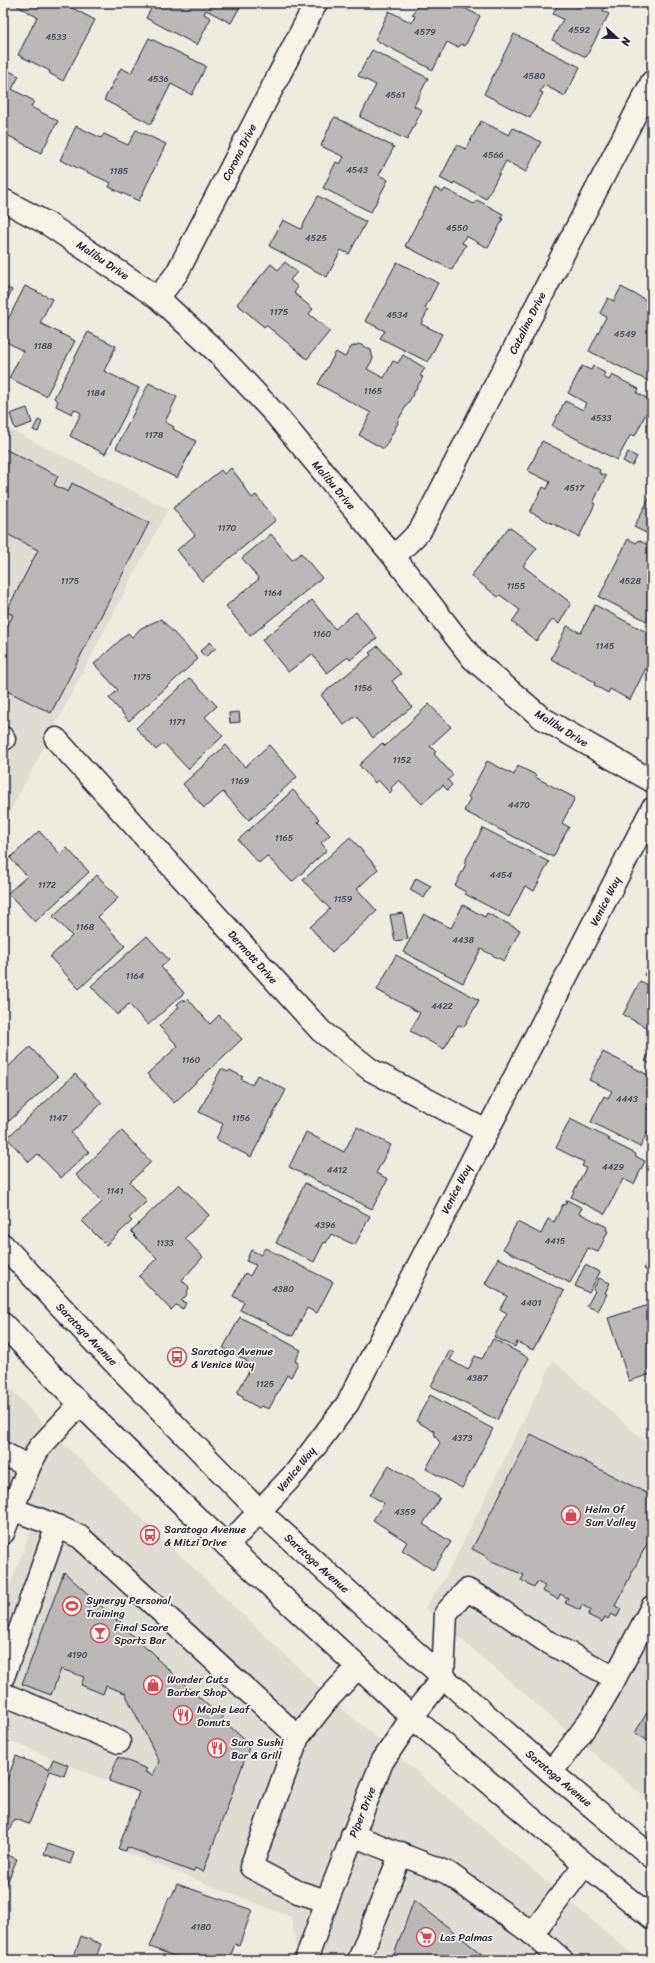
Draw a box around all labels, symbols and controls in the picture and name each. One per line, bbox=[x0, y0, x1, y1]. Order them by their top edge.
north arrow bbox=[597, 18, 637, 58]
house number: 4592 bbox=[568, 22, 590, 38]
house number: 4579 bbox=[414, 24, 436, 40]
house number: 4533 bbox=[45, 29, 67, 45]
text: N bbox=[615, 34, 636, 49]
house number: 4580 bbox=[523, 68, 545, 84]
house number: 4536 bbox=[147, 71, 169, 87]
house number: 4561 bbox=[385, 87, 405, 103]
street label: Corona Drive bbox=[217, 120, 262, 184]
house number: 4566 bbox=[482, 147, 504, 163]
house number: 4543 bbox=[346, 162, 368, 178]
house number: 1185 bbox=[110, 163, 129, 179]
house number: 4550 bbox=[446, 220, 468, 236]
house number: 4525 bbox=[305, 230, 327, 246]
street label: Malibu Drive bbox=[72, 236, 133, 285]
street label: Catalina Drive bbox=[504, 288, 552, 358]
house number: 1175 bbox=[270, 304, 289, 320]
house number: 4534 bbox=[386, 307, 408, 323]
house number: 4549 bbox=[614, 326, 637, 342]
house number: 1188 bbox=[34, 338, 53, 354]
house number: 1165 bbox=[364, 383, 383, 399]
house number: 1184 bbox=[87, 385, 106, 401]
house number: 4533 bbox=[590, 410, 612, 426]
house number: 1178 bbox=[145, 427, 164, 443]
street label: Malibu Drive bbox=[307, 456, 360, 515]
house number: 4517 bbox=[564, 480, 585, 496]
house number: 1170 bbox=[218, 520, 237, 536]
house number: 1175 bbox=[61, 573, 80, 589]
house number: 4528 bbox=[619, 573, 641, 589]
house number: 1155 bbox=[507, 578, 526, 594]
house number: 1164 bbox=[264, 585, 283, 601]
house number: 1160 bbox=[313, 626, 332, 642]
house number: 1145 bbox=[596, 638, 615, 654]
house number: 1175 bbox=[133, 669, 152, 685]
house number: 1156 bbox=[354, 680, 372, 696]
street label: Malibu Drive bbox=[531, 704, 593, 753]
house number: 1171 bbox=[169, 714, 185, 730]
house number: 1152 bbox=[393, 752, 411, 768]
house number: 1169 bbox=[231, 773, 250, 789]
house number: 4470 bbox=[508, 797, 530, 813]
house number: 1165 bbox=[275, 830, 294, 846]
house number: 4454 bbox=[490, 867, 513, 883]
street label: Venice Way bbox=[585, 873, 626, 929]
house number: 1172 bbox=[38, 877, 56, 893]
house number: 1159 bbox=[334, 891, 353, 907]
house number: 1168 bbox=[76, 919, 95, 935]
street label: Dermott Drive bbox=[223, 926, 283, 989]
house number: 4438 bbox=[452, 932, 474, 948]
house number: 1164 bbox=[126, 968, 145, 984]
house number: 4422 bbox=[431, 998, 453, 1014]
house number: 1160 bbox=[182, 1052, 201, 1068]
house number: 4443 bbox=[616, 1091, 638, 1107]
house number: 1147 bbox=[49, 1110, 68, 1126]
house number: 1156 bbox=[232, 1110, 250, 1126]
house number: 4429 bbox=[602, 1159, 624, 1175]
street label: Venice Way bbox=[436, 1161, 477, 1217]
house number: 4412 bbox=[327, 1162, 347, 1178]
house number: 1141 bbox=[106, 1183, 124, 1199]
house number: 4396 bbox=[314, 1217, 336, 1233]
house number: 4415 bbox=[545, 1233, 566, 1249]
house number: 1133 bbox=[156, 1235, 174, 1251]
house number: 4380 bbox=[272, 1281, 294, 1297]
house number: 4401 bbox=[521, 1295, 542, 1311]
street label: Saratoga Avenue bbox=[51, 1298, 122, 1371]
place label: Saratoga Avenue & Venice Way bbox=[191, 1342, 273, 1374]
bus stop icon: Saratoga Avenue & Venice Way bbox=[166, 1346, 188, 1368]
house number: 4387 bbox=[466, 1370, 488, 1386]
house number: 1125 bbox=[256, 1376, 275, 1392]
house number: 4373 bbox=[452, 1430, 472, 1446]
street label: Venice Way bbox=[272, 1442, 321, 1496]
place label: Helm Of Sun Valley bbox=[585, 1500, 636, 1532]
house number: 4359 bbox=[394, 1504, 416, 1520]
shop icon: Helm Of Sun Valley bbox=[560, 1504, 582, 1526]
place label: Saratoga Avenue & Mitzi Drive bbox=[164, 1520, 246, 1552]
bus stop icon: Saratoga Avenue & Mitzi Drive bbox=[139, 1524, 161, 1546]
street label: Saratoga Avenue bbox=[280, 1529, 354, 1598]
place label: Synergy Personal Training bbox=[86, 1591, 172, 1623]
sports icon: Synergy Personal Training bbox=[61, 1595, 83, 1617]
place label: Final Score Sports Bar bbox=[114, 1618, 169, 1650]
bar icon: Final Score Sports Bar bbox=[89, 1622, 111, 1644]
house number: 4190 bbox=[67, 1647, 88, 1663]
place label: Wonder Cuts Barber Shop bbox=[167, 1670, 229, 1702]
shop icon: Wonder Cuts Barber Shop bbox=[142, 1674, 164, 1696]
place label: Maple Leaf Donuts bbox=[197, 1700, 251, 1732]
restaurant icon: Maple Leaf Donuts bbox=[172, 1704, 194, 1726]
place label: Suro Sushi Bar & Grill bbox=[231, 1733, 284, 1765]
restaurant icon: Suro Sushi Bar & Grill bbox=[206, 1737, 228, 1759]
street label: Saratoga Avenue bbox=[521, 1745, 596, 1812]
street label: Piper Drive bbox=[344, 1784, 381, 1841]
house number: 4180 bbox=[191, 1919, 212, 1935]
supermarket icon: Las Palmas bbox=[415, 1926, 437, 1948]
place label: Las Palmas bbox=[440, 1928, 494, 1947]

